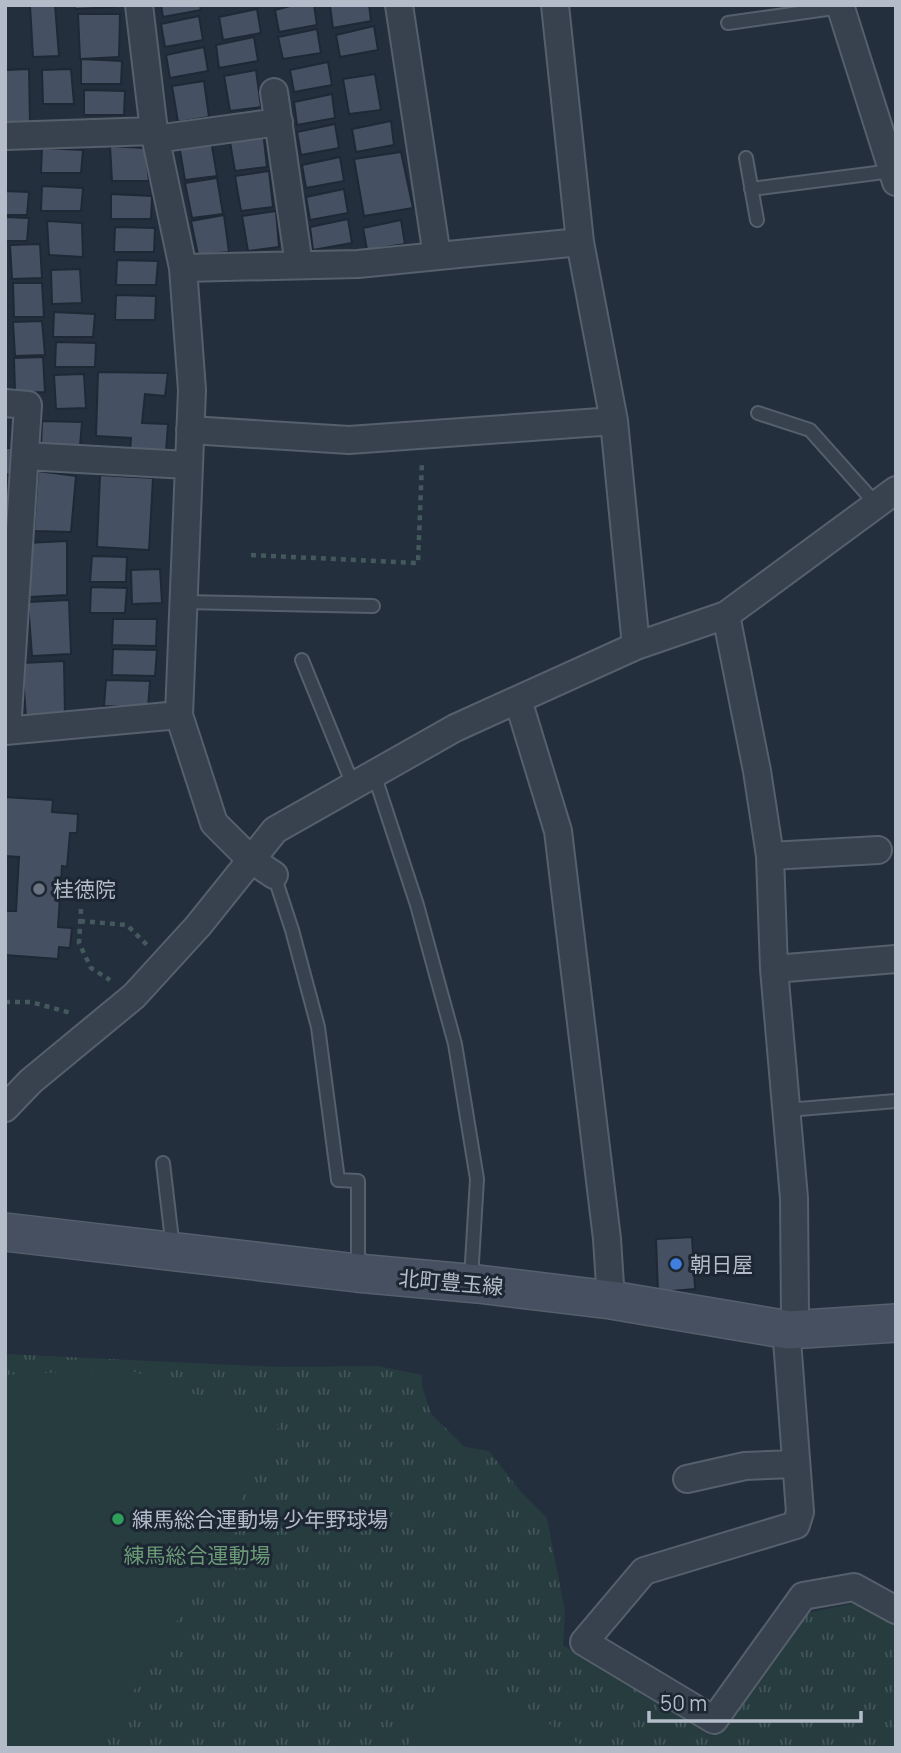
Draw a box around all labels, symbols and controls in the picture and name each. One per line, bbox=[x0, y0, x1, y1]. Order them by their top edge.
place label: 桂徳院 bbox=[53, 875, 116, 903]
marker: 桂徳院 bbox=[31, 881, 47, 897]
place label: 朝日屋 bbox=[690, 1250, 753, 1278]
marker: 朝日屋 bbox=[668, 1256, 684, 1272]
street label: 北町豊玉線 bbox=[397, 1263, 505, 1301]
place label: 練馬総合運動場 少年野球場 bbox=[132, 1505, 388, 1533]
marker: 練馬総合運動場 少年野球場 bbox=[110, 1511, 126, 1527]
park label: 練馬総合運動場 bbox=[124, 1541, 271, 1569]
scale bar bbox=[649, 1680, 861, 1724]
text: 50 m bbox=[660, 1689, 707, 1717]

